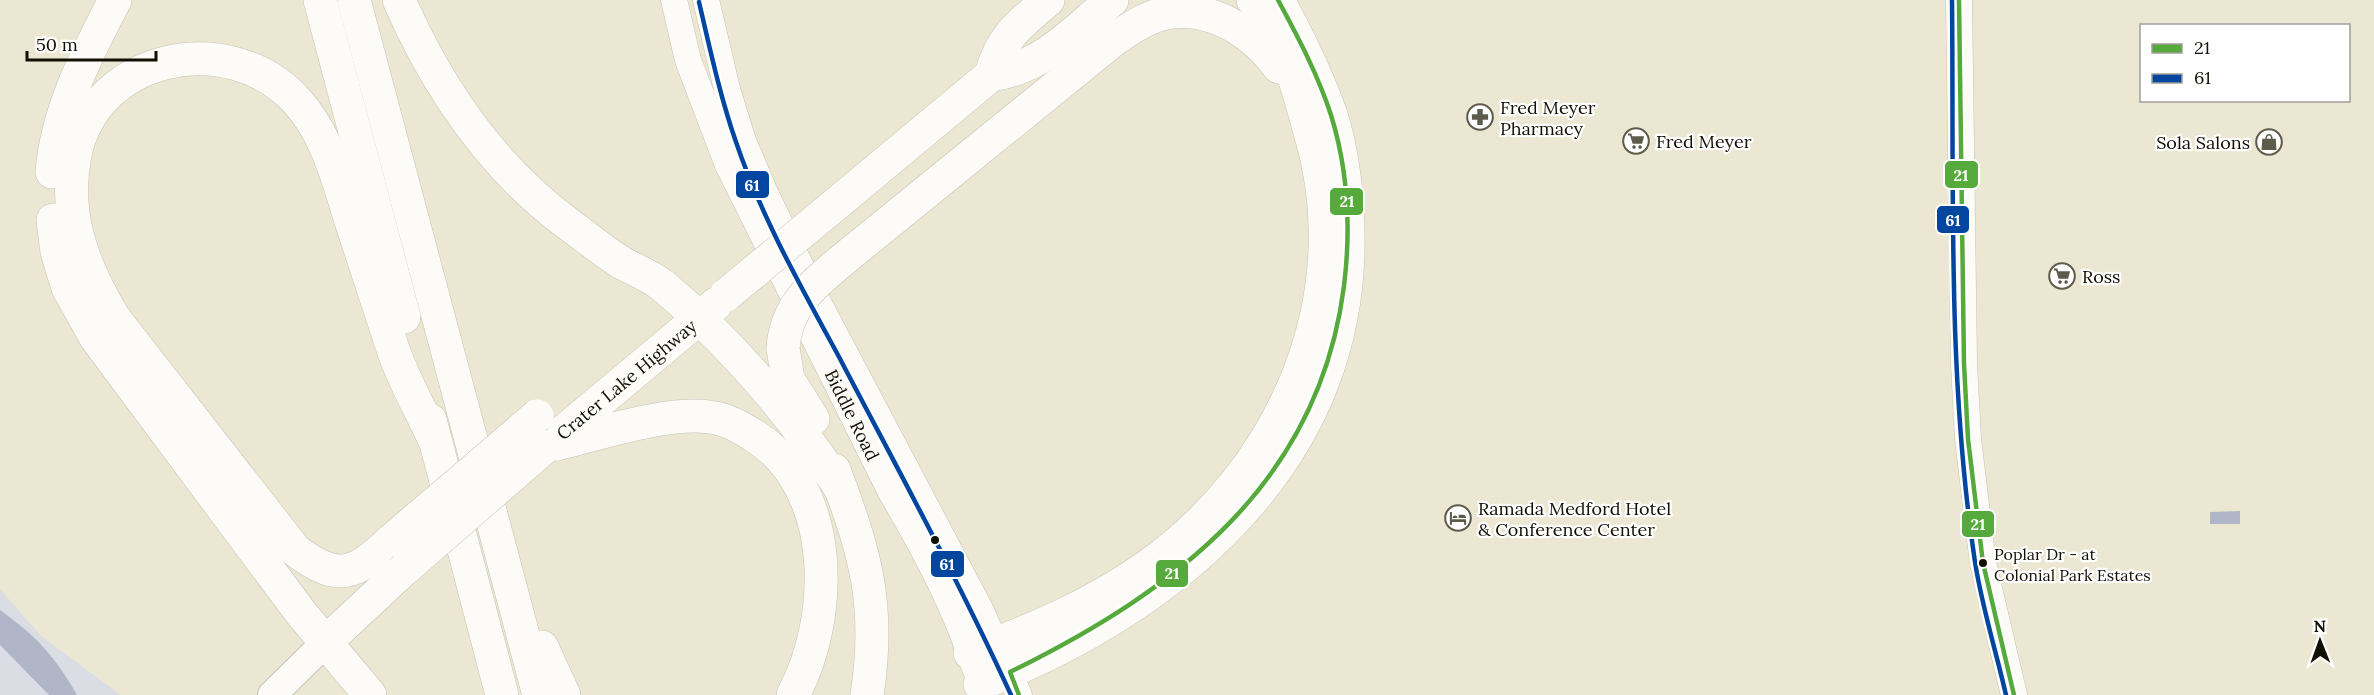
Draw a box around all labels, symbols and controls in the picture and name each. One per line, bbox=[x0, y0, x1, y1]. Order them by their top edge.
scale bar bbox=[27, 24, 156, 62]
legend bbox=[2140, 24, 2350, 102]
text: 50 m bbox=[36, 33, 78, 56]
text: 21 bbox=[2194, 36, 2210, 59]
text: 61 bbox=[2194, 66, 2211, 89]
place label: Fred Meyer Pharmacy bbox=[1500, 96, 1596, 140]
pharmacy icon: Fred Meyer Pharmacy bbox=[1465, 102, 1495, 132]
supermarket icon: Fred Meyer bbox=[1621, 126, 1651, 156]
shop icon: Sola Salons bbox=[2254, 127, 2284, 157]
place label: Fred Meyer bbox=[1656, 130, 1752, 153]
place label: Sola Salons bbox=[2156, 131, 2250, 154]
line badge: 21 bbox=[1944, 160, 1979, 189]
text: 21 bbox=[1953, 165, 1969, 185]
line badge: 61 bbox=[735, 170, 770, 199]
text: 61 bbox=[744, 175, 760, 195]
line badge: 21 bbox=[1329, 187, 1364, 216]
text: 21 bbox=[1339, 191, 1355, 211]
line badge: 61 bbox=[1936, 205, 1970, 234]
text: 61 bbox=[1945, 210, 1961, 230]
supermarket icon: Ross bbox=[2047, 261, 2077, 291]
place label: Ross bbox=[2082, 265, 2120, 288]
street label: Crater Lake Highway bbox=[551, 314, 701, 444]
street label: Biddle Road bbox=[820, 365, 885, 464]
place label: Ramada Medford Hotel & Conference Center bbox=[1478, 497, 1671, 541]
hotel icon: Ramada Medford Hotel & Conference Center bbox=[1443, 503, 1473, 533]
line badge: 21 bbox=[1961, 510, 1995, 538]
text: 21 bbox=[1970, 514, 1986, 534]
unlabelled marker bbox=[929, 534, 941, 546]
place label: Poplar Dr - at Colonial Park Estates bbox=[1994, 544, 2151, 585]
line badge: 61 bbox=[930, 550, 965, 578]
text: 61 bbox=[939, 554, 955, 574]
marker: Poplar Dr - at Colonial Park Estates bbox=[1977, 557, 1989, 569]
line badge: 21 bbox=[1155, 559, 1189, 588]
text: 21 bbox=[1164, 563, 1180, 583]
north arrow bbox=[2290, 611, 2350, 671]
text: N bbox=[2313, 616, 2326, 636]

